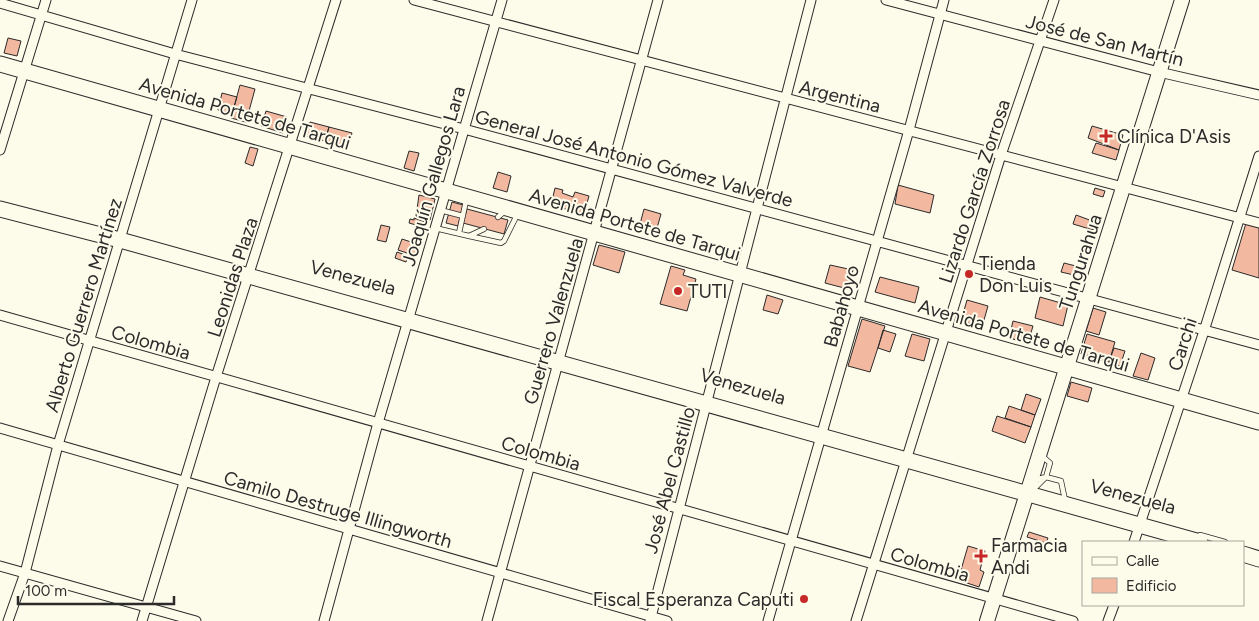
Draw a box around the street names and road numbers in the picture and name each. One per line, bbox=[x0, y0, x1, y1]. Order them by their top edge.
street label: José de San Martín bbox=[1024, 10, 1186, 71]
street label: Avenida Portete de Tarqui bbox=[137, 72, 353, 155]
street label: Argentina bbox=[797, 75, 883, 118]
street label: Joaquín Gallegos Lara bbox=[397, 84, 470, 269]
street label: Lizardo García Zorrosa bbox=[934, 96, 1015, 286]
street label: General José Antonio Gómez Valverde bbox=[472, 105, 795, 212]
street label: Avenida Portete de Tarqui bbox=[527, 183, 743, 266]
street label: Alberto Guerrero Martínez bbox=[40, 195, 127, 415]
street label: Tungurahua bbox=[1054, 211, 1107, 313]
street label: Leonidas Plaza bbox=[202, 214, 263, 340]
street label: Guerrero Valenzuela bbox=[519, 235, 588, 407]
street label: Venezuela bbox=[307, 255, 398, 300]
street label: Babahoyo bbox=[819, 262, 864, 350]
street label: Avenida Portete de Tarqui bbox=[916, 294, 1132, 377]
street label: Carchi bbox=[1163, 314, 1202, 374]
street label: Colombia bbox=[109, 320, 193, 365]
street label: Venezuela bbox=[697, 363, 788, 410]
street label: José Abel Castillo bbox=[639, 404, 700, 556]
street label: Colombia bbox=[499, 431, 583, 476]
street label: Camilo Destruge Illingworth bbox=[221, 466, 455, 553]
street label: Venezuela bbox=[1087, 474, 1178, 519]
street label: Colombia bbox=[888, 542, 972, 587]

